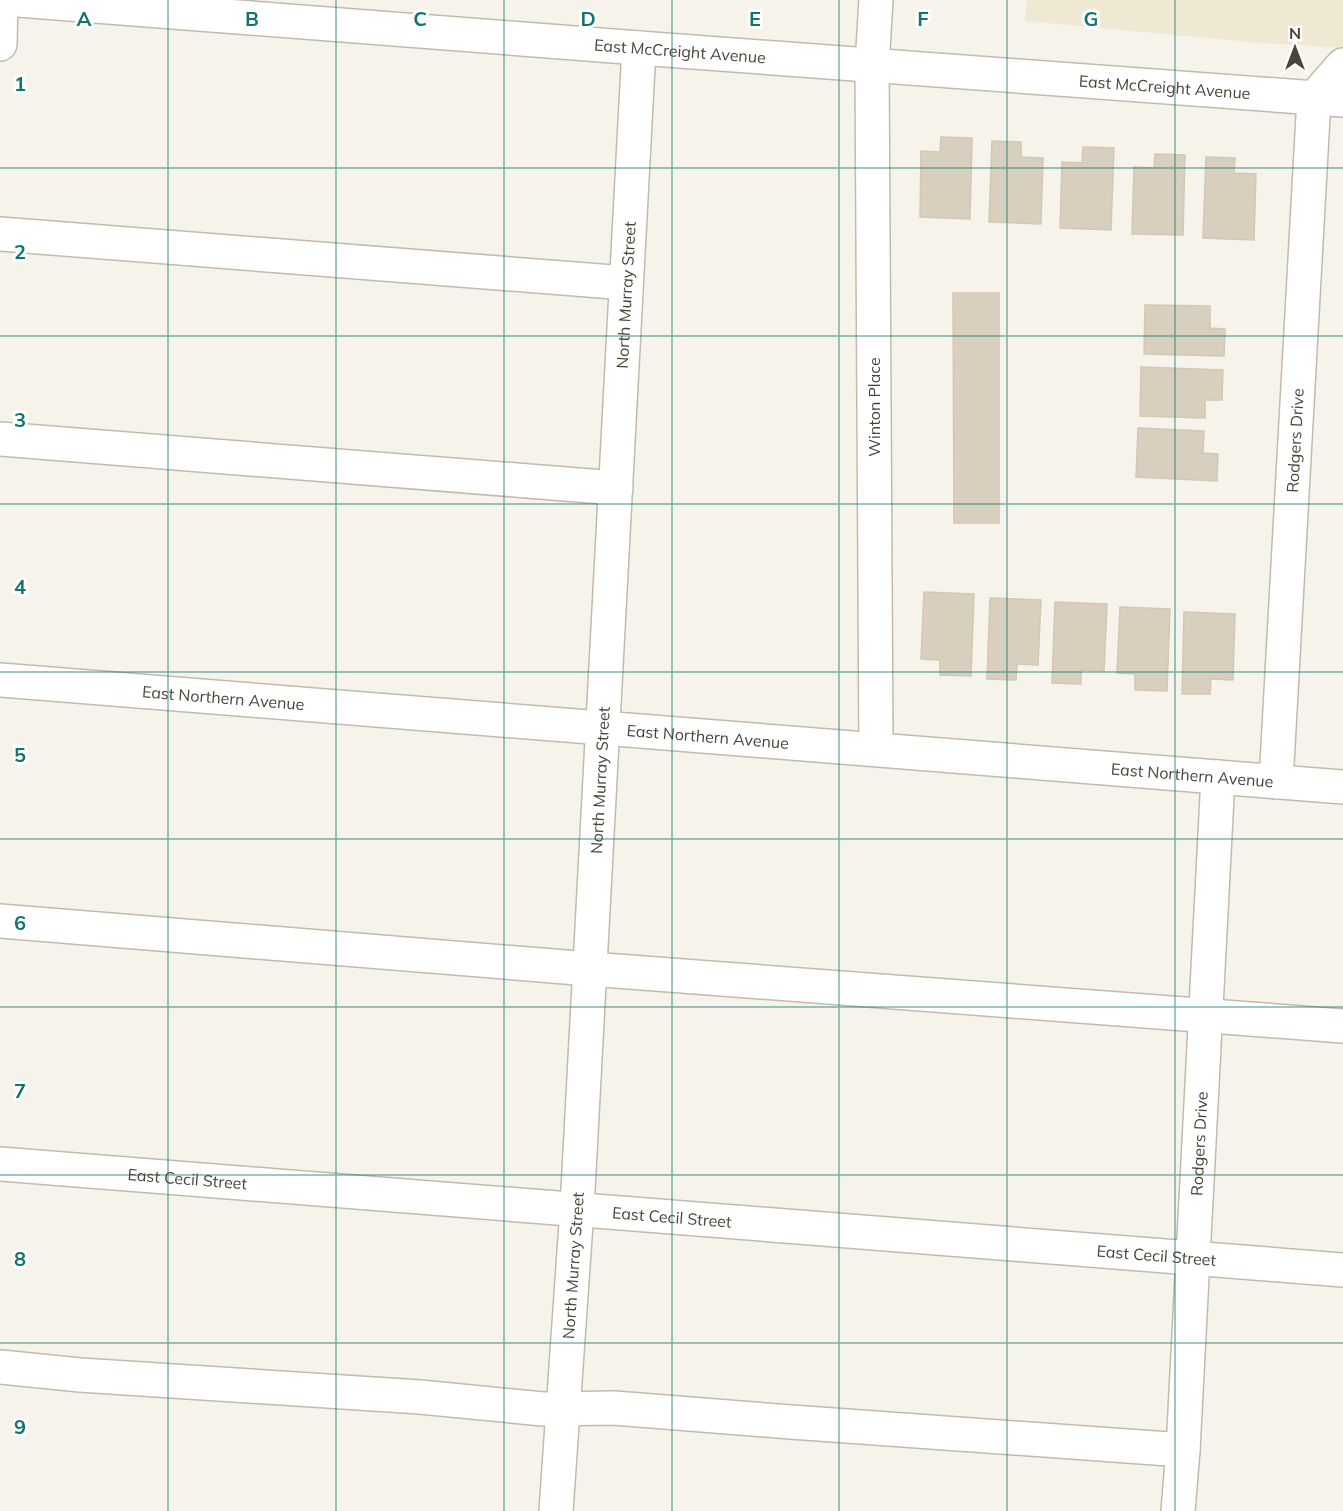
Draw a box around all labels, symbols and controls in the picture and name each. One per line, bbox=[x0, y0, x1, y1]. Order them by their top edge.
text: A bbox=[77, 6, 92, 31]
text: B bbox=[245, 6, 259, 31]
text: C bbox=[413, 6, 427, 31]
text: D bbox=[580, 6, 596, 31]
text: E bbox=[749, 6, 761, 31]
text: F bbox=[917, 6, 929, 31]
text: G bbox=[1084, 6, 1098, 31]
north arrow bbox=[1265, 18, 1325, 78]
text: N bbox=[1289, 23, 1301, 43]
street label: East McCreight Avenue bbox=[593, 35, 767, 67]
text: 1 bbox=[14, 71, 26, 96]
street label: East McCreight Avenue bbox=[1078, 71, 1251, 103]
street label: North Murray Street bbox=[612, 220, 640, 369]
text: 2 bbox=[14, 239, 26, 264]
street label: Winton Place bbox=[864, 357, 884, 457]
street label: Rodgers Drive bbox=[1282, 388, 1308, 493]
text: 3 bbox=[14, 407, 26, 432]
text: 4 bbox=[14, 574, 26, 599]
street label: East Northern Avenue bbox=[141, 681, 305, 714]
street label: North Murray Street bbox=[586, 706, 614, 855]
street label: East Northern Avenue bbox=[626, 720, 790, 753]
text: 5 bbox=[14, 742, 26, 767]
street label: East Northern Avenue bbox=[1110, 759, 1274, 791]
text: 6 bbox=[14, 910, 26, 935]
text: 7 bbox=[14, 1078, 26, 1103]
street label: Rodgers Drive bbox=[1186, 1091, 1212, 1196]
street label: East Cecil Street bbox=[127, 1164, 248, 1194]
street label: North Murray Street bbox=[558, 1191, 588, 1340]
street label: East Cecil Street bbox=[611, 1202, 733, 1232]
street label: East Cecil Street bbox=[1096, 1241, 1217, 1270]
text: 8 bbox=[14, 1246, 26, 1271]
text: 9 bbox=[14, 1414, 26, 1439]

